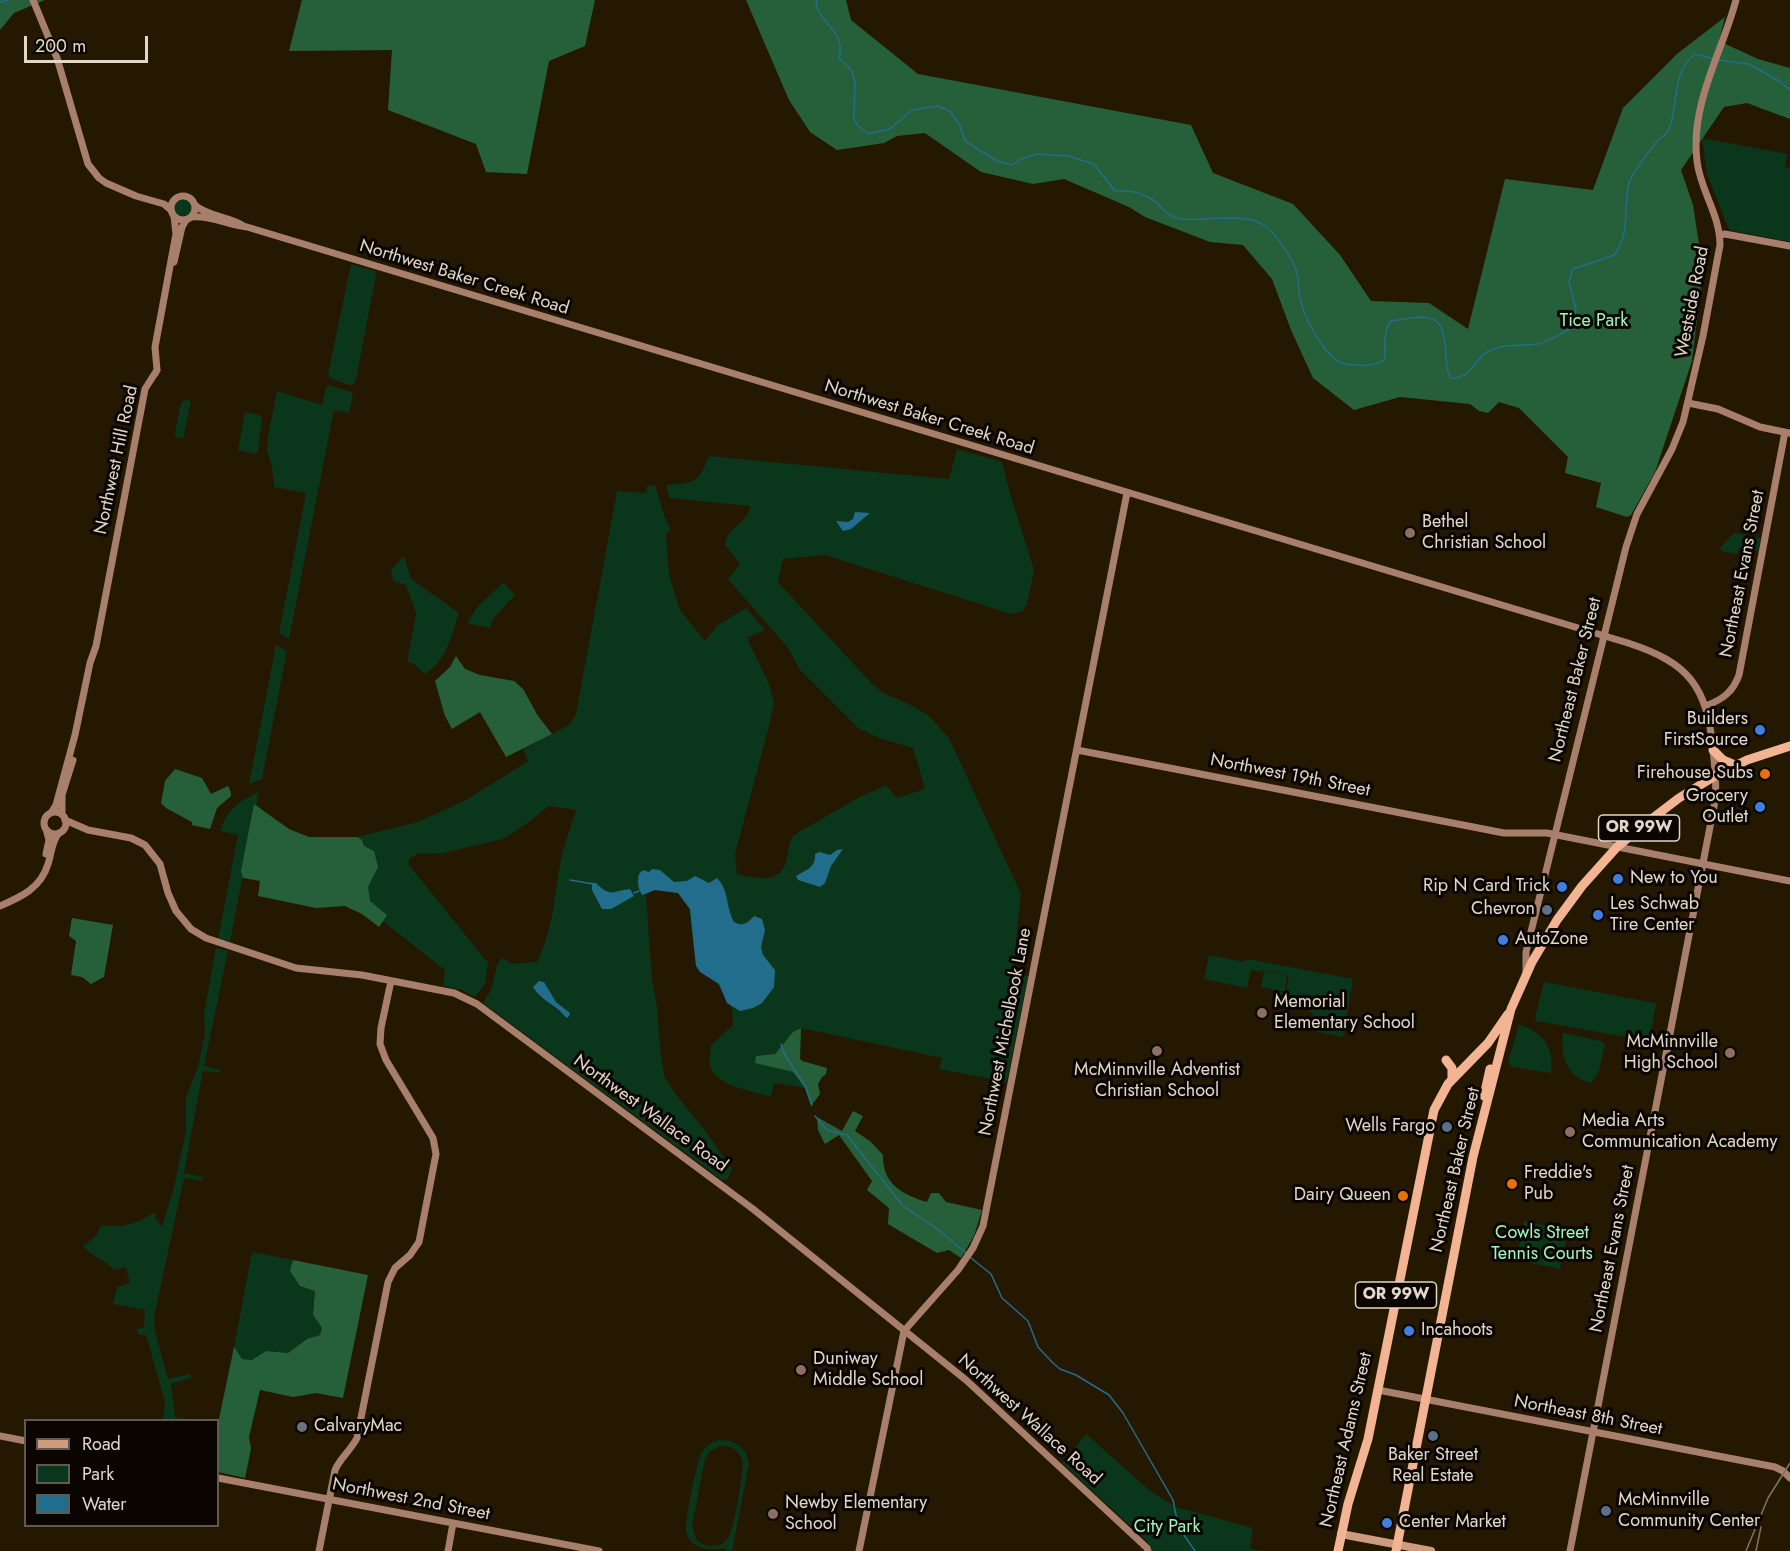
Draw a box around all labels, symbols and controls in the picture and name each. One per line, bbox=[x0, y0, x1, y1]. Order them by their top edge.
scale bar bbox=[27, 24, 152, 62]
text: 200 m bbox=[35, 33, 86, 59]
street label: Northwest Baker Creek Road bbox=[357, 236, 571, 320]
street label: Westside Road bbox=[1672, 245, 1714, 359]
park label: Tice Park bbox=[1560, 311, 1628, 333]
street label: Northwest Baker Creek Road bbox=[822, 376, 1036, 460]
street label: Northwest Hill Road bbox=[91, 383, 143, 537]
street label: Northeast Evans Street bbox=[1716, 488, 1770, 660]
place label: Bethel Christian School bbox=[1422, 512, 1546, 554]
marker: Bethel Christian School bbox=[1403, 526, 1417, 540]
street label: Northeast Baker Street bbox=[1545, 596, 1607, 764]
place label: Builders FirstSource bbox=[1664, 709, 1748, 752]
marker: Builders FirstSource bbox=[1753, 723, 1767, 737]
street label: Northwest 19th Street bbox=[1208, 750, 1372, 802]
place label: Firehouse Subs bbox=[1637, 763, 1753, 785]
marker: Firehouse Subs bbox=[1758, 767, 1772, 781]
place label: Grocery Outlet bbox=[1686, 786, 1748, 828]
marker: Grocery Outlet bbox=[1753, 800, 1767, 814]
road number: OR 99W bbox=[1598, 815, 1680, 841]
place label: New to You bbox=[1630, 868, 1718, 890]
marker: New to You bbox=[1611, 872, 1625, 886]
place label: Rip N Card Trick bbox=[1423, 876, 1550, 898]
marker: Rip N Card Trick bbox=[1555, 880, 1569, 894]
place label: Les Schwab Tire Center bbox=[1610, 894, 1699, 936]
place label: Chevron bbox=[1471, 899, 1535, 921]
marker: Chevron bbox=[1540, 903, 1554, 917]
marker: Les Schwab Tire Center bbox=[1591, 908, 1605, 922]
street label: Northwest Michelbook Lane bbox=[975, 926, 1037, 1138]
place label: AutoZone bbox=[1515, 929, 1588, 951]
marker: AutoZone bbox=[1496, 933, 1510, 947]
place label: Memorial Elementary School bbox=[1274, 992, 1415, 1034]
marker: Memorial Elementary School bbox=[1255, 1006, 1269, 1020]
place label: McMinnville High School bbox=[1624, 1032, 1718, 1074]
marker: McMinnville Adventist Christian School bbox=[1150, 1044, 1164, 1058]
marker: McMinnville High School bbox=[1723, 1046, 1737, 1060]
street label: Northwest Wallace Road bbox=[569, 1051, 731, 1177]
place label: McMinnville Adventist Christian School bbox=[1074, 1060, 1240, 1102]
street label: Northeast Baker Street bbox=[1426, 1085, 1486, 1255]
place label: Media Arts Communication Academy bbox=[1582, 1111, 1777, 1154]
place label: Wells Fargo bbox=[1345, 1116, 1435, 1138]
marker: Wells Fargo bbox=[1440, 1120, 1454, 1134]
marker: Media Arts Communication Academy bbox=[1563, 1125, 1577, 1139]
place label: Freddie's Pub bbox=[1524, 1163, 1592, 1206]
street label: Northeast Evans Street bbox=[1586, 1163, 1640, 1335]
marker: Freddie's Pub bbox=[1505, 1177, 1519, 1191]
place label: Dairy Queen bbox=[1294, 1185, 1391, 1207]
marker: Dairy Queen bbox=[1396, 1189, 1410, 1203]
park label: Cowls Street Tennis Courts bbox=[1491, 1223, 1593, 1266]
road number: OR 99W bbox=[1356, 1282, 1436, 1308]
place label: Incahoots bbox=[1421, 1320, 1493, 1342]
marker: Incahoots bbox=[1402, 1324, 1416, 1338]
place label: Duniway Middle School bbox=[813, 1349, 923, 1392]
street label: Northwest Wallace Road bbox=[953, 1350, 1105, 1490]
street label: Northeast Adams Street bbox=[1316, 1350, 1378, 1530]
marker: Duniway Middle School bbox=[794, 1363, 808, 1377]
street label: Northeast 8th Street bbox=[1512, 1391, 1664, 1441]
place label: CalvaryMac bbox=[314, 1416, 402, 1438]
legend bbox=[24, 1419, 219, 1527]
marker: CalvaryMac bbox=[295, 1420, 309, 1434]
marker: Baker Street Real Estate bbox=[1426, 1429, 1440, 1443]
text: Road bbox=[82, 1431, 121, 1457]
place label: Baker Street Real Estate bbox=[1388, 1445, 1478, 1488]
text: Park bbox=[82, 1461, 114, 1487]
street label: Northwest 2nd Street bbox=[330, 1474, 492, 1526]
place label: McMinnville Community Center bbox=[1618, 1490, 1760, 1532]
text: Water bbox=[82, 1491, 126, 1517]
place label: Newby Elementary School bbox=[785, 1493, 927, 1536]
marker: McMinnville Community Center bbox=[1599, 1504, 1613, 1518]
marker: Newby Elementary School bbox=[766, 1507, 780, 1521]
place label: Center Market bbox=[1399, 1512, 1506, 1534]
marker: Center Market bbox=[1380, 1516, 1394, 1530]
park label: City Park bbox=[1134, 1517, 1200, 1539]

